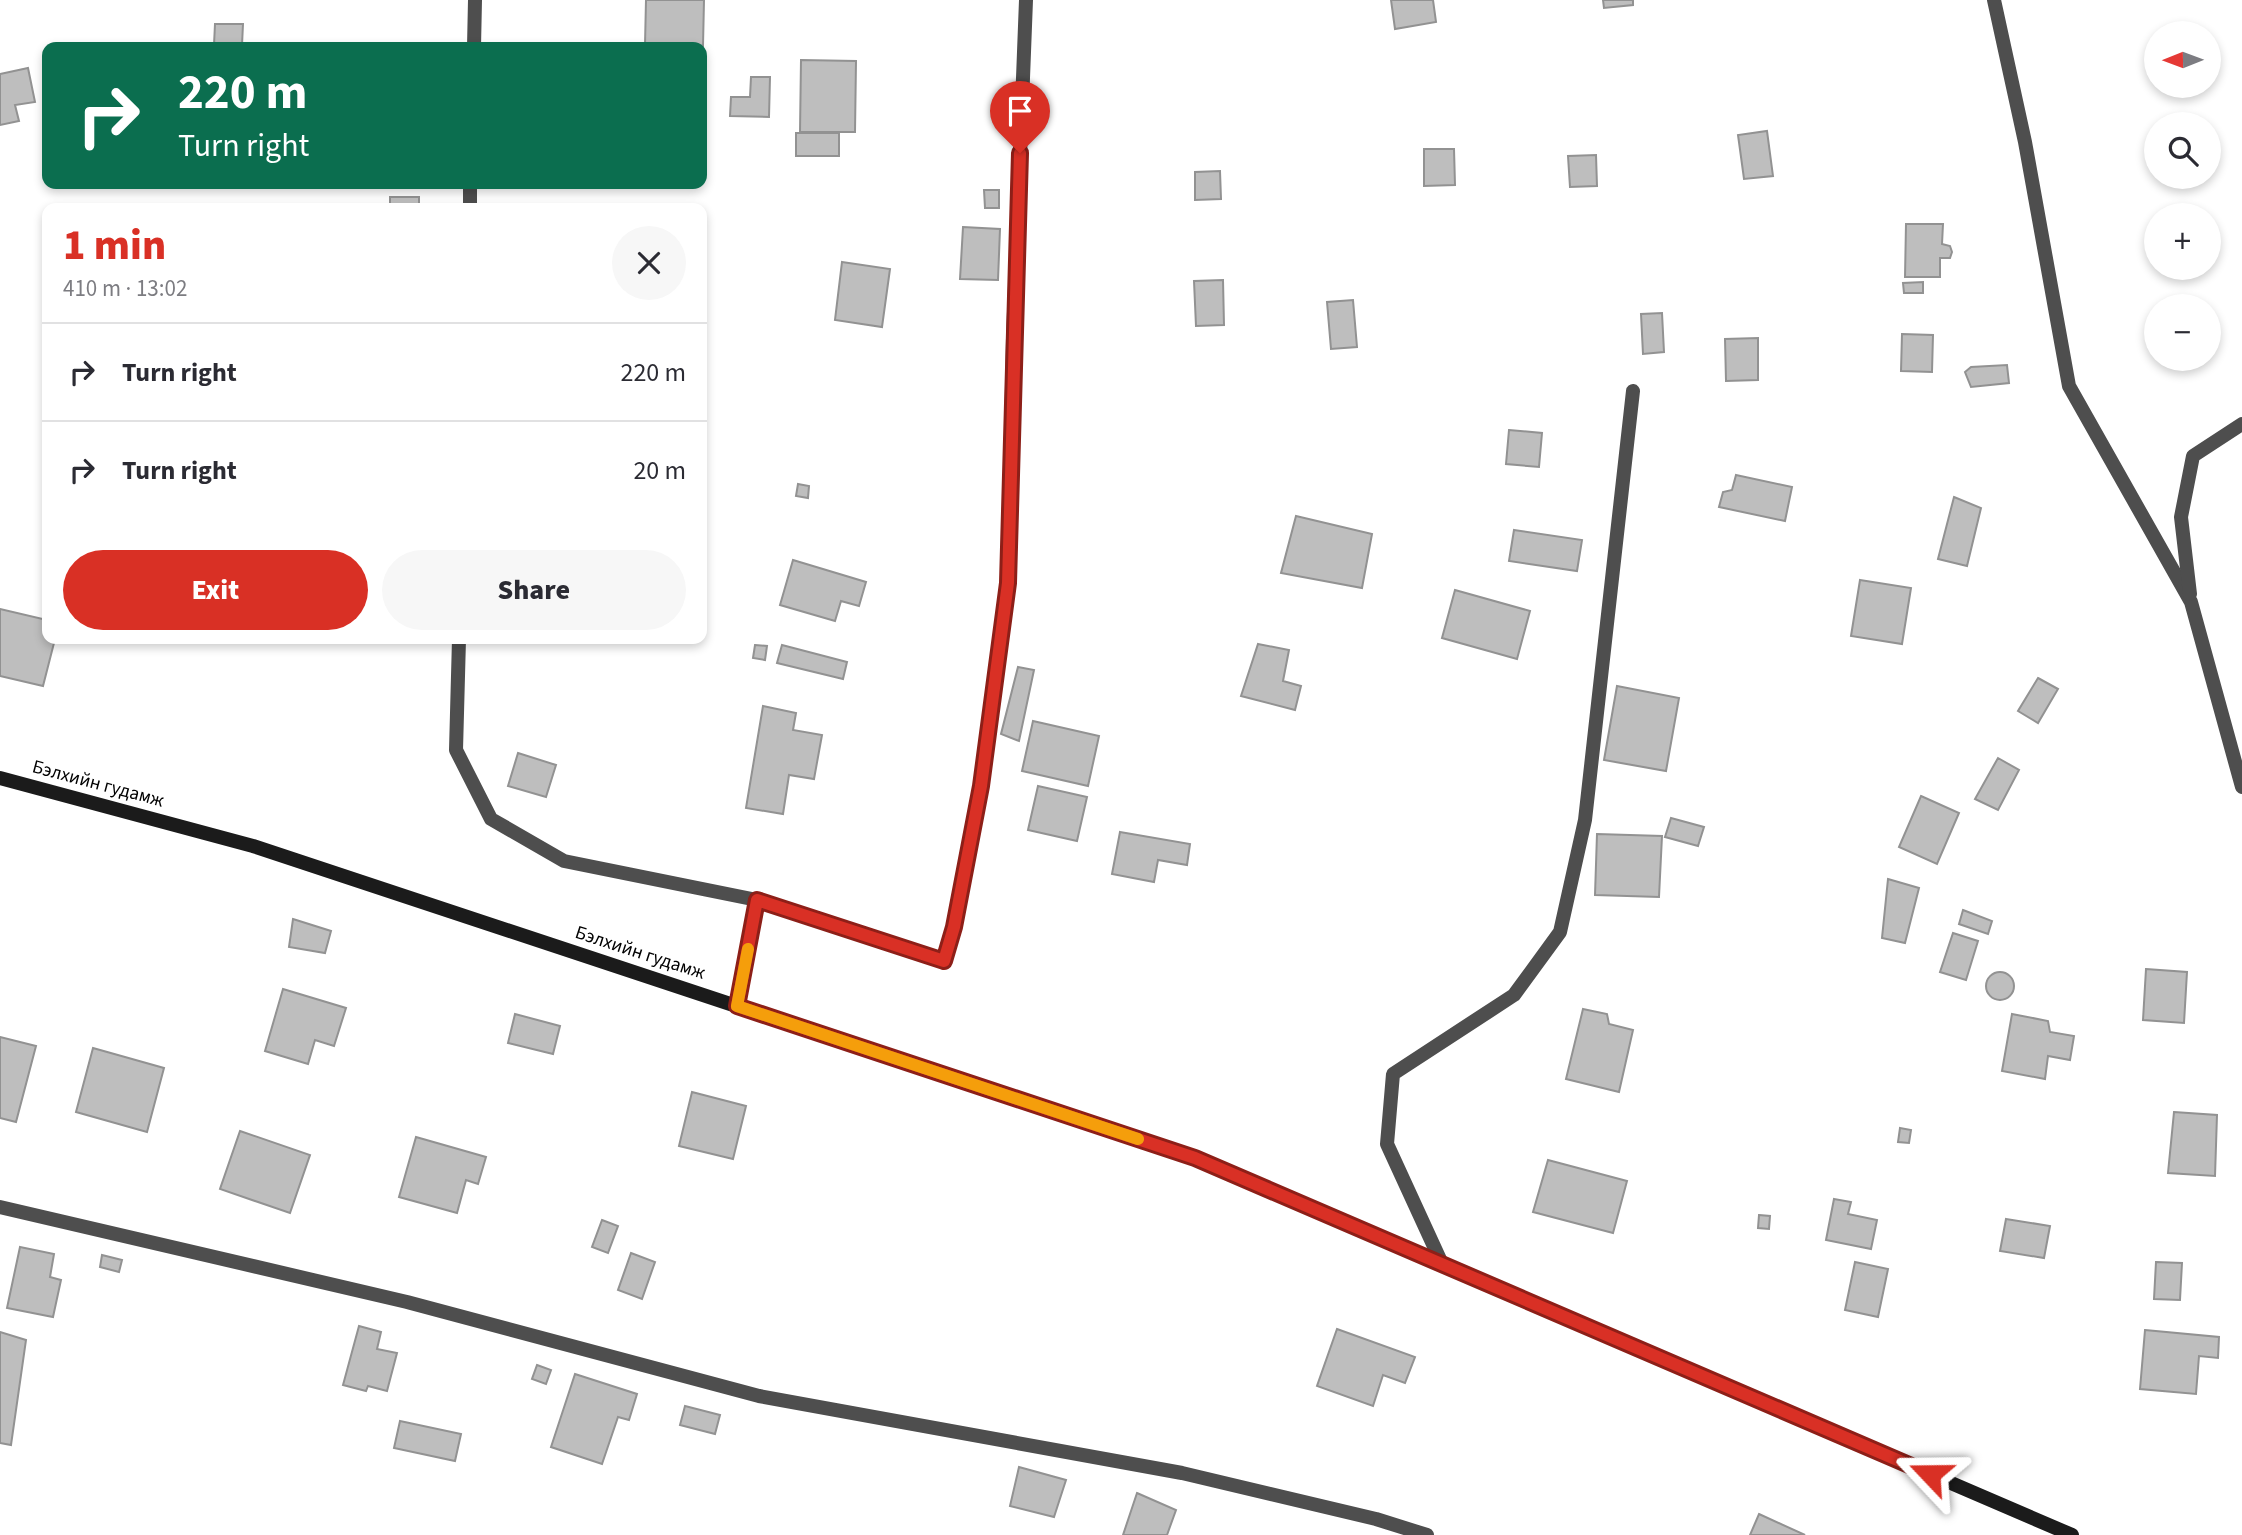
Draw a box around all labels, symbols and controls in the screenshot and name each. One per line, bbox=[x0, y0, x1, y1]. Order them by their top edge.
north arrow bbox=[2144, 21, 2221, 98]
map controls bbox=[2144, 21, 2221, 371]
text: 220 m bbox=[178, 58, 307, 128]
icon: right bbox=[63, 70, 154, 161]
pin bbox=[990, 81, 1050, 153]
icon: arrive bbox=[1001, 92, 1039, 130]
button: search bbox=[2144, 112, 2221, 189]
text: Turn right bbox=[178, 123, 309, 169]
button: + bbox=[2144, 203, 2221, 280]
text: 1 min bbox=[63, 216, 166, 276]
button: close bbox=[612, 226, 686, 300]
text: 410 m · 13:02 bbox=[63, 272, 187, 305]
button: − bbox=[2144, 294, 2221, 371]
icon: right bbox=[63, 353, 101, 391]
text: Turn right bbox=[122, 354, 237, 391]
text: 220 m bbox=[620, 354, 686, 391]
icon: right bbox=[63, 451, 101, 489]
text: Turn right bbox=[122, 452, 237, 489]
text: 20 m bbox=[633, 452, 686, 489]
button: Exit bbox=[63, 550, 368, 630]
button: Share bbox=[382, 550, 686, 630]
street label: Бэлхийн гудамж bbox=[29, 753, 167, 815]
street label: Бэлхийн гудамж bbox=[571, 919, 709, 987]
position arrow bbox=[1893, 1437, 1967, 1511]

